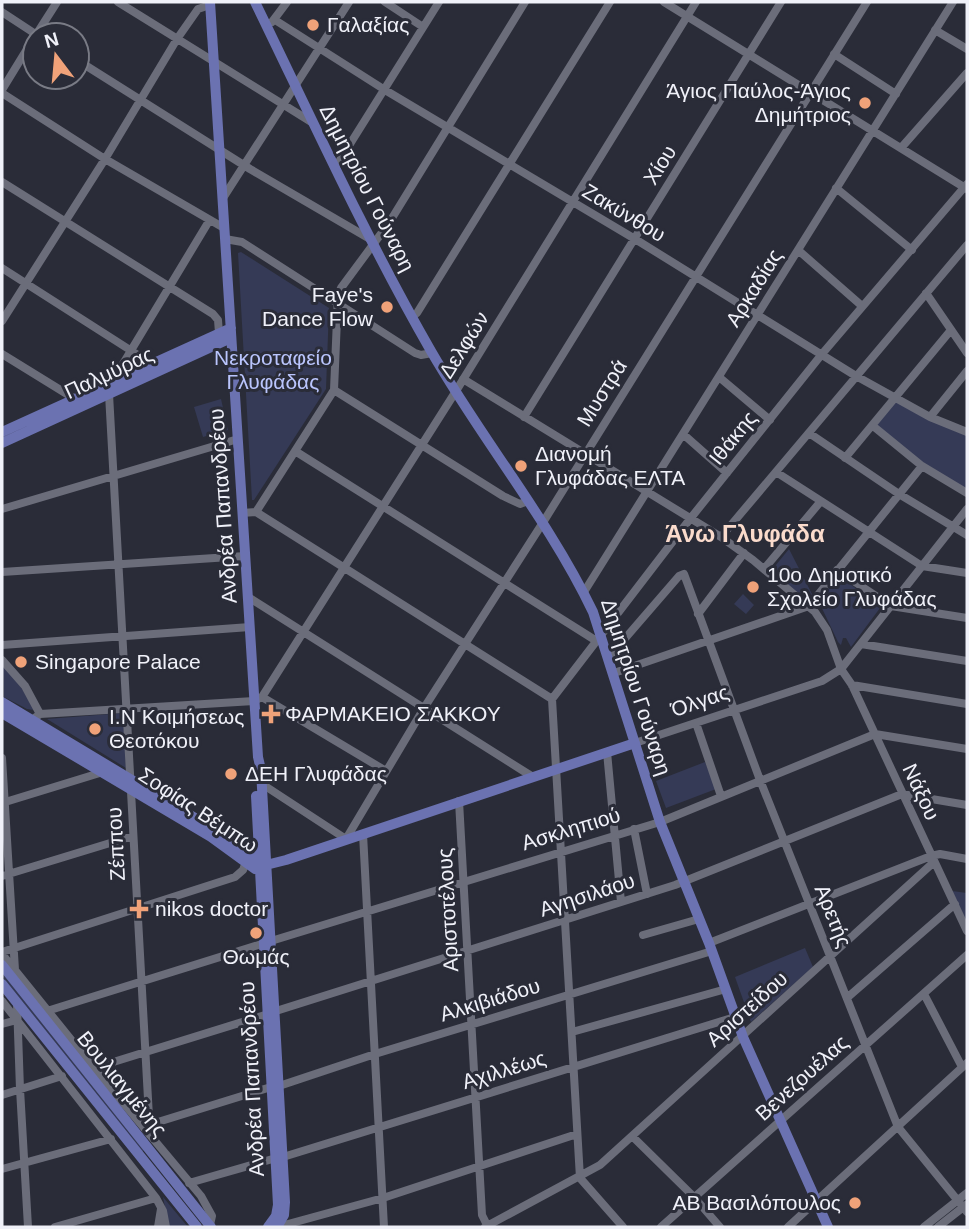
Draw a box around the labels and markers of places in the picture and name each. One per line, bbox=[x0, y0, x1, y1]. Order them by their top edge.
place label: Γαλαξίας bbox=[327, 13, 409, 36]
marker: Γαλαξίας bbox=[305, 17, 321, 33]
place label: Άγιος Παύλος-Άγιος Δημήτριος bbox=[666, 79, 851, 126]
marker: Άγιος Παύλος-Άγιος Δημήτριος bbox=[857, 95, 873, 111]
place label: Faye's Dance Flow bbox=[262, 283, 374, 330]
marker: Faye's Dance Flow bbox=[379, 299, 395, 315]
place label: Διανομή Γλυφάδας ΕΛΤΑ bbox=[535, 442, 685, 489]
marker: Διανομή Γλυφάδας ΕΛΤΑ bbox=[513, 458, 529, 474]
place label: 10o Δημοτικό Σχολείο Γλυφάδας bbox=[767, 563, 937, 610]
marker: 10o Δημοτικό Σχολείο Γλυφάδας bbox=[745, 579, 761, 595]
place label: Singapore Palace bbox=[35, 650, 201, 673]
marker: Singapore Palace bbox=[13, 654, 29, 670]
place label: ΦΑΡΜΑΚΕΙΟ ΣΑΚΚΟΥ bbox=[285, 702, 501, 725]
place label: Ι.Ν Κοιμήσεως Θεοτόκου bbox=[109, 705, 244, 752]
marker: ΦΑΡΜΑΚΕΙΟ ΣΑΚΚΟΥ bbox=[263, 706, 279, 722]
marker: Ι.Ν Κοιμήσεως Θεοτόκου bbox=[87, 721, 103, 737]
place label: ΔΕΗ Γλυφάδας bbox=[245, 762, 387, 785]
marker: ΔΕΗ Γλυφάδας bbox=[223, 766, 239, 782]
place label: nikos doctor bbox=[155, 897, 268, 920]
marker: nikos doctor bbox=[129, 899, 149, 919]
marker: Θωμάς bbox=[248, 925, 264, 941]
place label: Θωμάς bbox=[222, 945, 290, 968]
place label: ΑΒ Βασιλόπουλος bbox=[672, 1191, 841, 1214]
marker: ΑΒ Βασιλόπουλος bbox=[847, 1195, 863, 1211]

